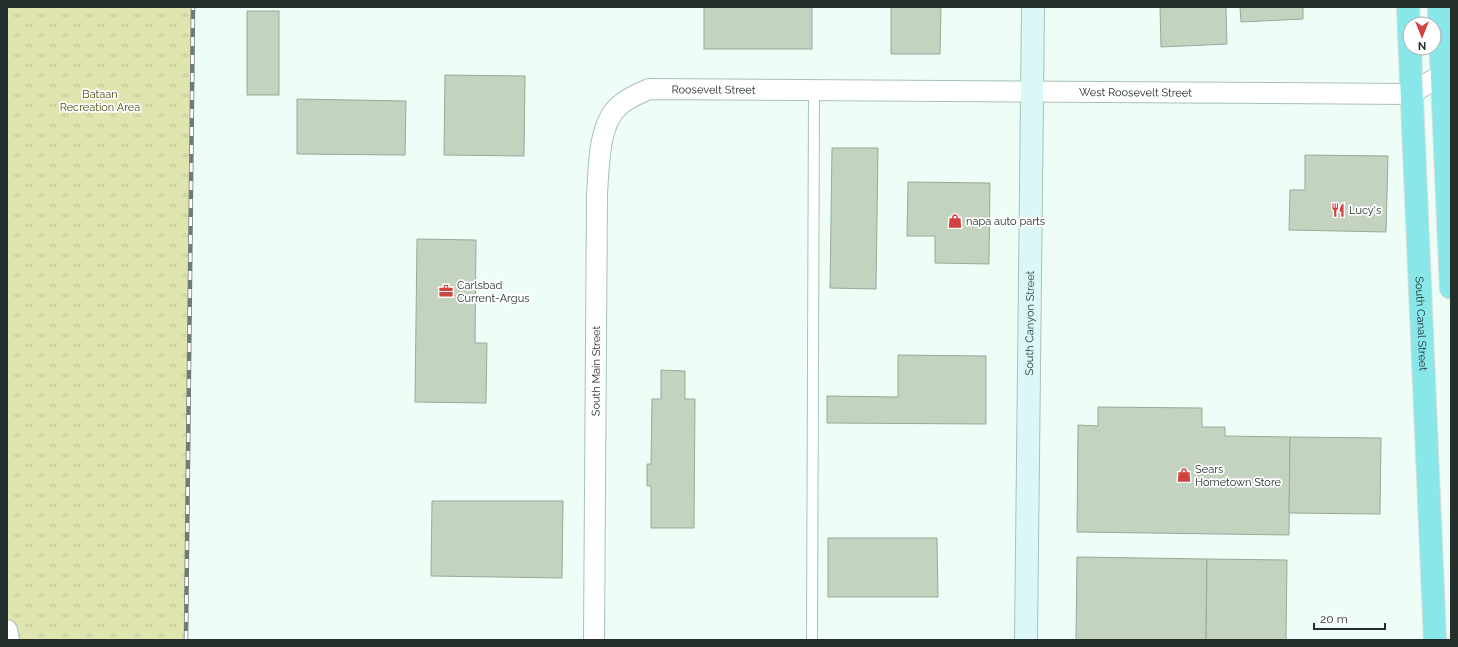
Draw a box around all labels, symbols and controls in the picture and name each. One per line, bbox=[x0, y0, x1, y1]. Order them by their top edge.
north arrow bbox=[1402, 16, 1442, 56]
text: N bbox=[1418, 39, 1426, 52]
street label: Roosevelt Street bbox=[671, 83, 756, 97]
street label: West Roosevelt Street bbox=[1079, 86, 1192, 100]
park label: Bataan Recreation Area bbox=[60, 88, 140, 114]
restaurant icon: Lucy's bbox=[1330, 202, 1346, 218]
place label: Lucy's bbox=[1349, 204, 1381, 217]
shop icon: napa auto parts bbox=[947, 213, 963, 229]
place label: napa auto parts bbox=[966, 215, 1045, 228]
street label: South Canyon Street bbox=[1023, 270, 1037, 375]
street label: South Canal Street bbox=[1412, 276, 1430, 372]
place label: Carlsbad Current-Argus bbox=[457, 279, 529, 305]
office icon: Carlsbad Current-Argus bbox=[438, 283, 454, 299]
street label: South Main Street bbox=[590, 325, 603, 416]
place label: Sears Hometown Store bbox=[1195, 463, 1282, 489]
shop icon: Sears Hometown Store bbox=[1176, 467, 1192, 483]
scale bar bbox=[1314, 605, 1385, 631]
text: 20 m bbox=[1320, 612, 1348, 626]

